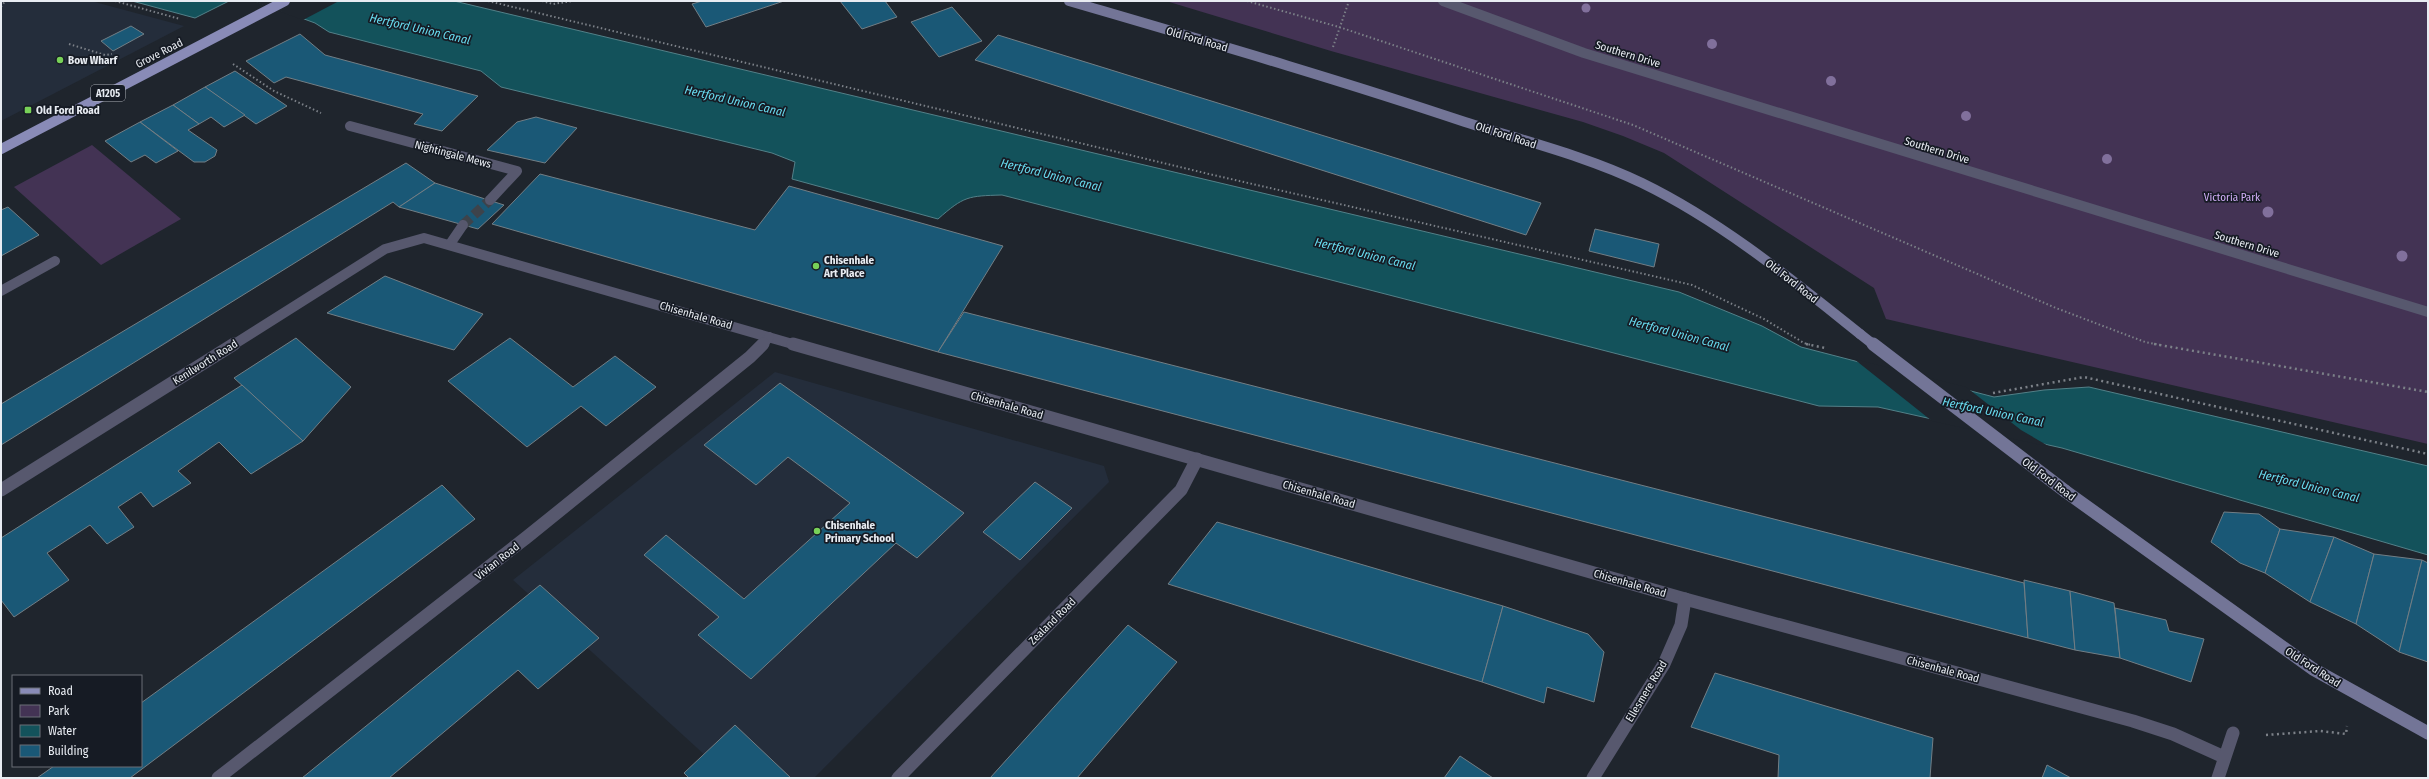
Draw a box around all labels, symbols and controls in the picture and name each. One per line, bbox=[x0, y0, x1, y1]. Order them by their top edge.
water label: Hertford Union Canal bbox=[368, 11, 472, 47]
street label: Old Ford Road bbox=[1165, 25, 1229, 54]
street label: Grove Road bbox=[133, 36, 185, 71]
street label: Southern Drive bbox=[1594, 38, 1662, 71]
place label: Bow Wharf bbox=[68, 54, 119, 67]
marker: Bow Wharf bbox=[55, 55, 65, 65]
water label: Hertford Union Canal bbox=[683, 83, 787, 119]
road number: A1205 bbox=[91, 85, 125, 101]
place label: Old Ford Road bbox=[36, 104, 100, 117]
marker: Old Ford Road bbox=[23, 105, 33, 115]
street label: Old Ford Road bbox=[1474, 120, 1538, 151]
street label: Southern Drive bbox=[1903, 134, 1971, 167]
street label: Nightingale Mews bbox=[413, 138, 493, 171]
water label: Hertford Union Canal bbox=[999, 156, 1103, 194]
park label: Victoria Park bbox=[2204, 191, 2261, 204]
street label: Southern Drive bbox=[2213, 228, 2281, 261]
water label: Hertford Union Canal bbox=[1313, 235, 1417, 273]
place label: Chisenhale Art Place bbox=[823, 254, 874, 280]
street label: Old Ford Road bbox=[1763, 257, 1821, 306]
marker: Chisenhale Art Place bbox=[811, 261, 821, 271]
street label: Chisenhale Road bbox=[658, 299, 734, 332]
water label: Hertford Union Canal bbox=[1627, 314, 1731, 354]
street label: Kenilworth Road bbox=[170, 337, 240, 388]
street label: Chisenhale Road bbox=[969, 389, 1045, 422]
water label: Hertford Union Canal bbox=[1941, 394, 2045, 430]
street label: Old Ford Road bbox=[2020, 455, 2078, 504]
water label: Hertford Union Canal bbox=[2257, 467, 2361, 505]
street label: Chisenhale Road bbox=[1281, 478, 1357, 511]
place label: Chisenhale Primary School bbox=[825, 519, 895, 545]
marker: Chisenhale Primary School bbox=[812, 526, 822, 536]
street label: Vivian Road bbox=[473, 540, 522, 583]
street label: Chisenhale Road bbox=[1592, 567, 1668, 600]
street label: Zealand Road bbox=[1026, 595, 1078, 647]
street label: Old Ford Road bbox=[2283, 645, 2343, 690]
street label: Chisenhale Road bbox=[1905, 654, 1981, 685]
street label: Ellesmere Road bbox=[1623, 658, 1670, 724]
legend bbox=[12, 675, 142, 767]
text: Road bbox=[48, 684, 73, 698]
text: Park bbox=[48, 704, 70, 718]
text: Water bbox=[48, 724, 77, 738]
text: Building bbox=[48, 744, 89, 758]

